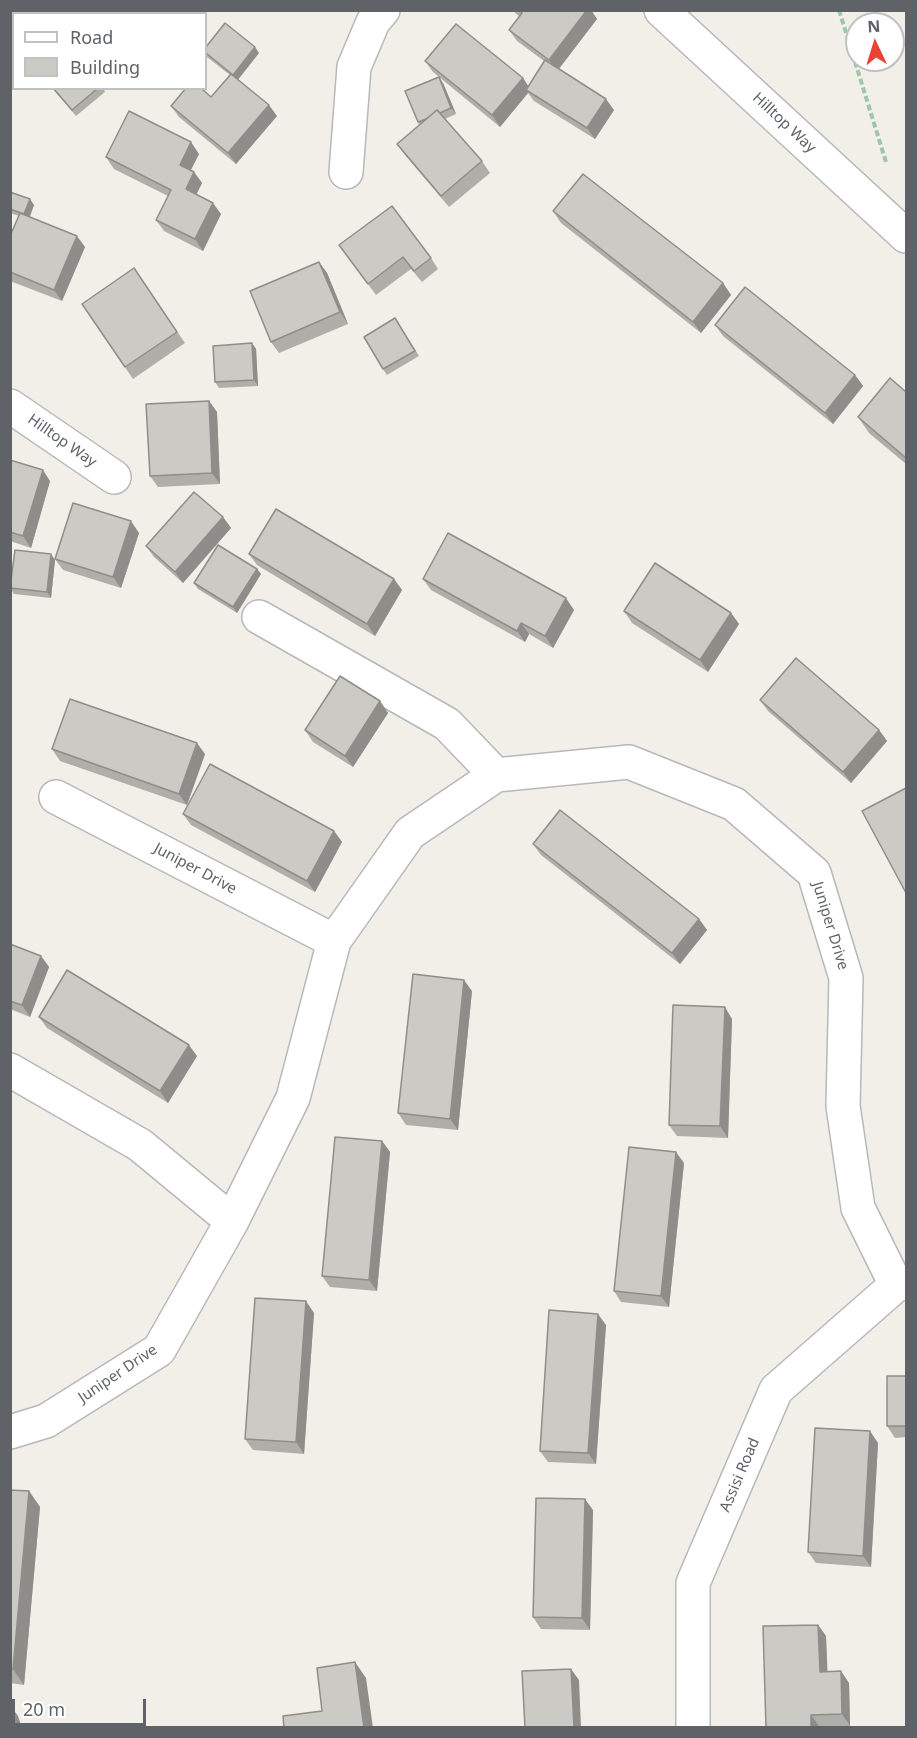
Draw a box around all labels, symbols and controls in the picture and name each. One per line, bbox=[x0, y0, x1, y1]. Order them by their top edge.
legend bbox=[12, 12, 207, 90]
north arrow bbox=[845, 12, 905, 72]
text: N bbox=[867, 15, 881, 37]
text: Road bbox=[70, 25, 113, 49]
text: Building bbox=[70, 55, 140, 79]
street label: Hilltop Way bbox=[749, 89, 819, 157]
street label: Hilltop Way bbox=[24, 411, 100, 471]
street label: Juniper Drive bbox=[150, 840, 240, 898]
street label: Juniper Drive bbox=[808, 880, 852, 972]
street label: Juniper Drive bbox=[75, 1341, 161, 1407]
street label: Assisi Road bbox=[716, 1435, 764, 1515]
scale bar bbox=[15, 1687, 148, 1725]
text: 20 m bbox=[23, 1697, 65, 1721]

